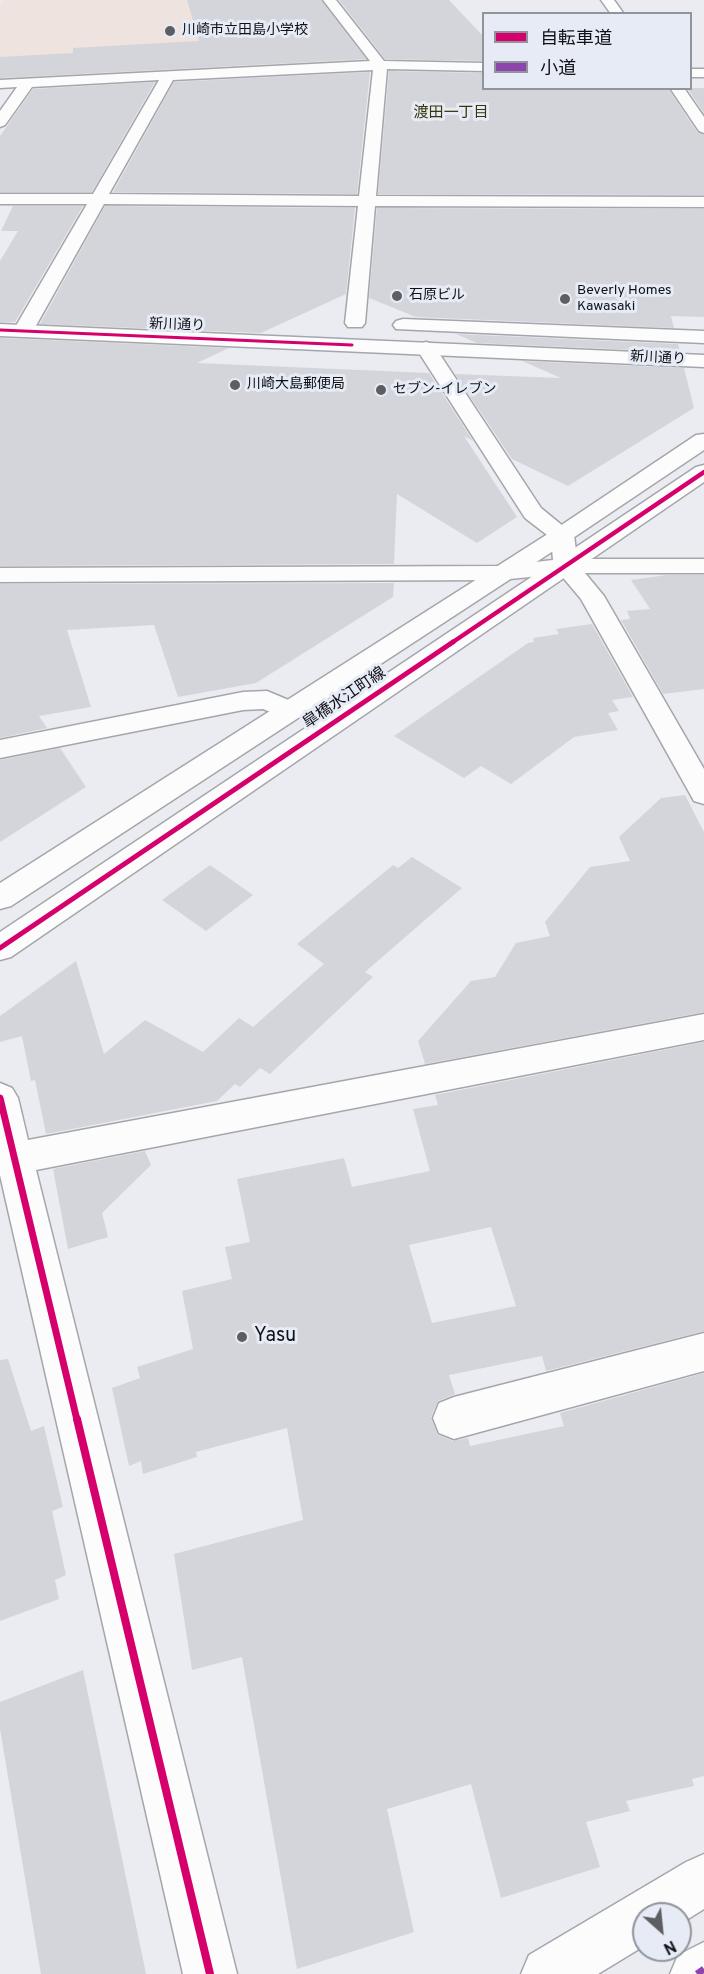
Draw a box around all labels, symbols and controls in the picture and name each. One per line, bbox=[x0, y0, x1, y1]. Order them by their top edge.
legend bbox=[482, 12, 692, 90]
place label: 川崎市立田島小学校 bbox=[182, 23, 308, 39]
marker: 川崎市立田島小学校 bbox=[163, 24, 177, 38]
text: 自転車道 bbox=[540, 28, 612, 51]
text: 小道 bbox=[540, 58, 576, 81]
district label: 渡田一丁目 bbox=[414, 105, 488, 123]
place label: Beverly Homes Kawasaki bbox=[577, 283, 672, 316]
place label: 石原ビル bbox=[409, 288, 465, 304]
marker: 石原ビル bbox=[390, 289, 404, 303]
marker: Beverly Homes Kawasaki bbox=[558, 292, 572, 306]
street label: 新川通り bbox=[149, 317, 205, 335]
street label: 新川通り bbox=[630, 349, 686, 369]
place label: 川崎大島郵便局 bbox=[247, 377, 345, 393]
marker: 川崎大島郵便局 bbox=[228, 378, 242, 392]
place label: セブン-イレブン bbox=[393, 382, 497, 398]
marker: セブン-イレブン bbox=[374, 383, 388, 397]
street label: 皐橋水江町線 bbox=[300, 664, 390, 734]
place label: Yasu bbox=[254, 1325, 296, 1349]
marker: Yasu bbox=[235, 1330, 249, 1344]
north arrow bbox=[632, 1902, 692, 1962]
text: N bbox=[660, 1935, 679, 1958]

